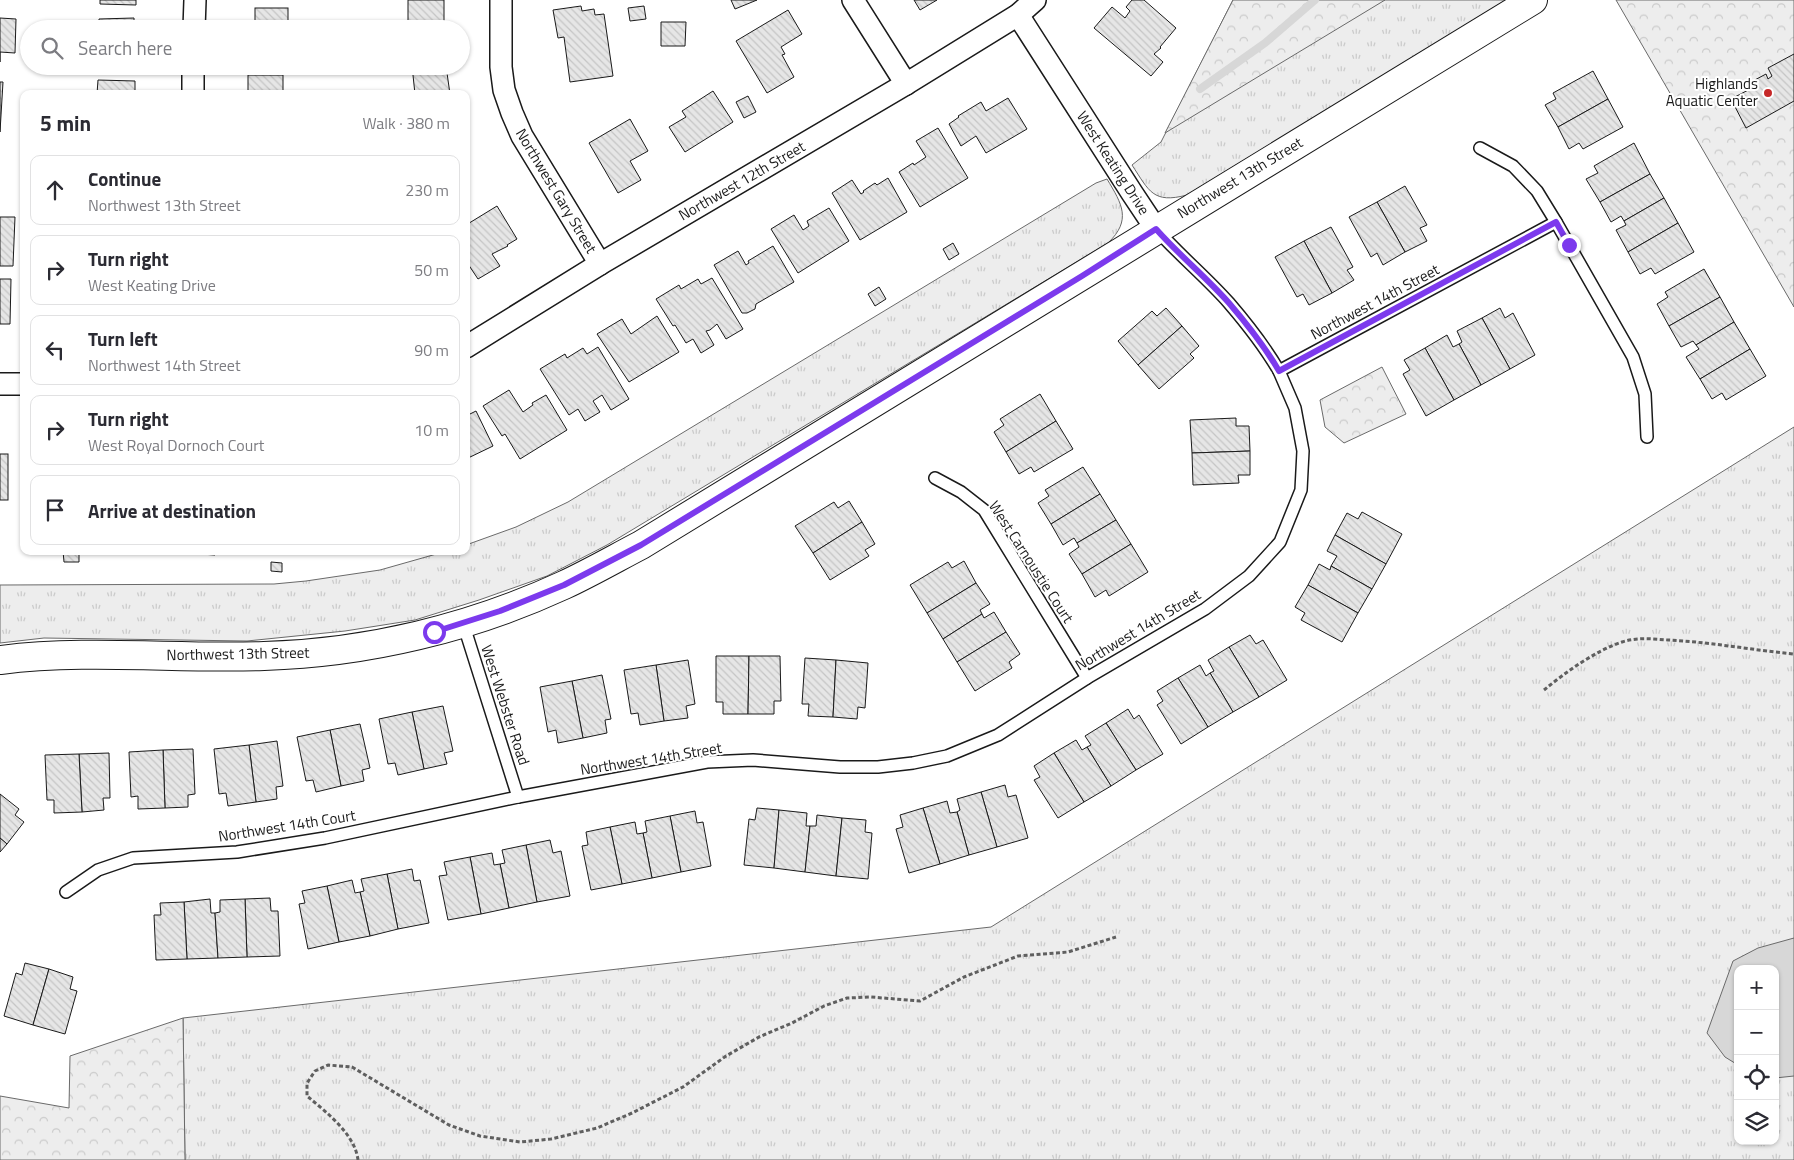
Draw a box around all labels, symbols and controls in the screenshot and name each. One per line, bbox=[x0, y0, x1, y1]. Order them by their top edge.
search box bbox=[20, 20, 470, 75]
text: Search here bbox=[78, 33, 172, 62]
icon: search bbox=[38, 34, 66, 62]
place label: Highlands Aquatic Center bbox=[1666, 72, 1758, 112]
marker: Highlands Aquatic Center bbox=[1762, 87, 1774, 99]
street label: West Keating Drive bbox=[1071, 106, 1156, 219]
text: 5 min bbox=[40, 107, 91, 139]
text: Walk · 380 m bbox=[362, 111, 450, 135]
street label: Northwest Gary Street bbox=[510, 124, 603, 258]
street label: Northwest 13th Street bbox=[1173, 131, 1308, 224]
street label: Northwest 12th Street bbox=[674, 134, 810, 226]
text: Continue bbox=[88, 164, 161, 193]
icon: ahead bbox=[41, 176, 69, 204]
text: 230 m bbox=[405, 178, 449, 202]
text: Northwest 13th Street bbox=[88, 193, 241, 217]
route end bbox=[1558, 234, 1581, 257]
text: Turn right bbox=[88, 244, 169, 273]
icon: right bbox=[41, 256, 69, 284]
street label: Northwest 14th Street bbox=[1306, 257, 1444, 345]
text: 50 m bbox=[414, 258, 449, 282]
text: West Keating Drive bbox=[88, 273, 216, 297]
text: Turn left bbox=[88, 324, 158, 353]
icon: left bbox=[41, 336, 69, 364]
text: 90 m bbox=[414, 338, 449, 362]
text: Northwest 14th Street bbox=[88, 353, 241, 377]
text: Turn right bbox=[88, 404, 169, 433]
icon: right bbox=[41, 416, 69, 444]
text: 10 m bbox=[414, 418, 449, 442]
text: West Royal Dornoch Court bbox=[88, 433, 264, 457]
icon: arrive bbox=[41, 496, 69, 524]
text: Arrive at destination bbox=[88, 496, 256, 525]
street label: West Carnoustie Court bbox=[983, 496, 1080, 628]
street label: Northwest 14th Street bbox=[1071, 583, 1206, 676]
route start bbox=[423, 621, 446, 644]
street label: Northwest 13th Street bbox=[166, 641, 310, 666]
street label: West Webster Road bbox=[475, 642, 536, 768]
street label: Northwest 14th Street bbox=[579, 736, 724, 781]
street label: Northwest 14th Court bbox=[217, 803, 358, 848]
map controls bbox=[1734, 965, 1779, 1145]
button: + bbox=[1734, 965, 1779, 1010]
button: − bbox=[1734, 1010, 1779, 1055]
button: locate bbox=[1734, 1055, 1779, 1100]
button: layers bbox=[1734, 1100, 1779, 1145]

